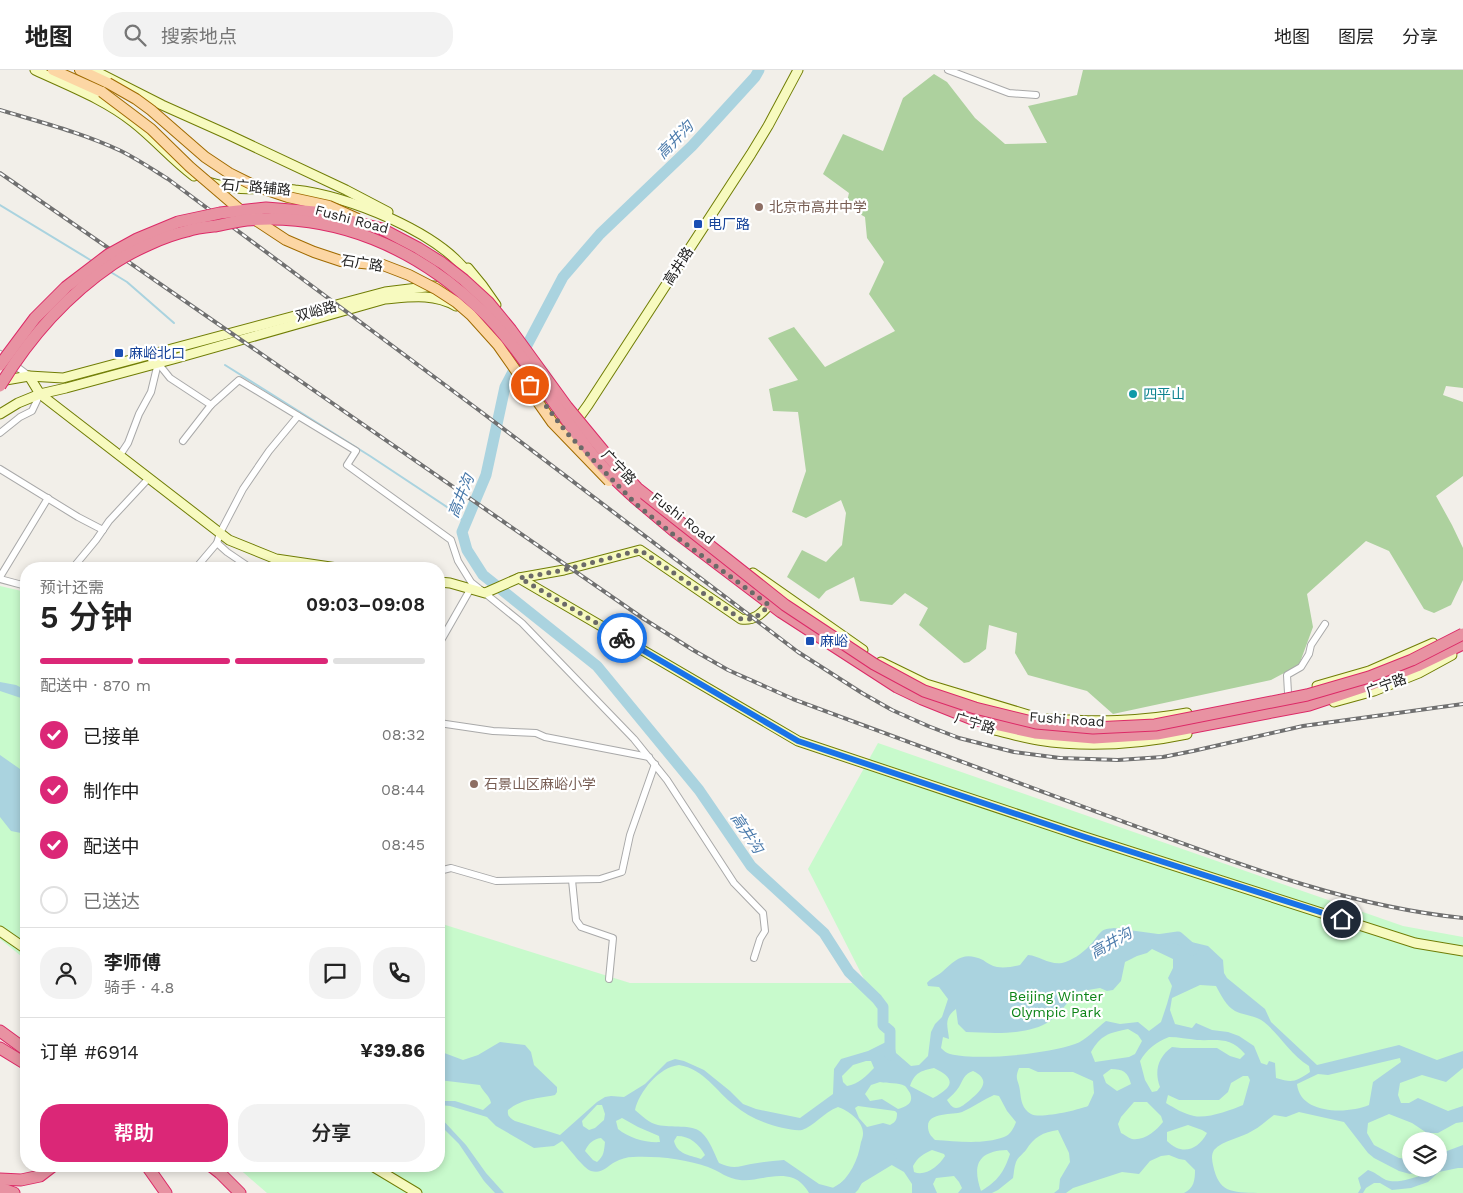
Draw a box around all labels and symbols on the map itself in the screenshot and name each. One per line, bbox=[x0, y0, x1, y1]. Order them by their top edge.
water label: 高井沟 bbox=[653, 116, 698, 162]
street label: 石广路辅路 bbox=[220, 176, 292, 198]
place label: 北京市高井中学 bbox=[769, 199, 867, 215]
marker: 北京市高井中学 bbox=[753, 201, 765, 213]
street label: Fushi Road bbox=[314, 202, 390, 236]
place label: 电厂路 bbox=[708, 216, 750, 232]
marker: 电厂路 bbox=[692, 218, 704, 230]
street label: 高井路 bbox=[660, 244, 696, 288]
street label: 石广路 bbox=[340, 252, 384, 274]
street label: 双峪路 bbox=[294, 298, 338, 324]
place label: 麻峪北口 bbox=[129, 345, 185, 361]
marker: 麻峪北口 bbox=[113, 347, 125, 359]
pin bbox=[509, 364, 551, 406]
place label: 四平山 bbox=[1143, 386, 1185, 402]
marker: 四平山 bbox=[1127, 388, 1139, 400]
street label: 广宁路 bbox=[599, 446, 639, 488]
water label: 高井沟 bbox=[444, 470, 479, 520]
street label: Fushi Road bbox=[648, 489, 718, 547]
courier bbox=[597, 613, 647, 663]
place label: 麻峪 bbox=[820, 633, 848, 649]
marker: 麻峪 bbox=[804, 635, 816, 647]
street label: 广宁路 bbox=[1364, 670, 1408, 700]
street label: Fushi Road bbox=[1029, 708, 1105, 730]
street label: 广宁路 bbox=[953, 709, 997, 737]
place label: 石景山区麻峪小学 bbox=[484, 776, 596, 792]
marker: 石景山区麻峪小学 bbox=[468, 778, 480, 790]
water label: 高井沟 bbox=[727, 809, 768, 858]
pin bbox=[1321, 898, 1363, 940]
water label: 高井沟 bbox=[1087, 923, 1137, 962]
park label: Beijing Winter Olympic Park bbox=[1009, 988, 1103, 1020]

